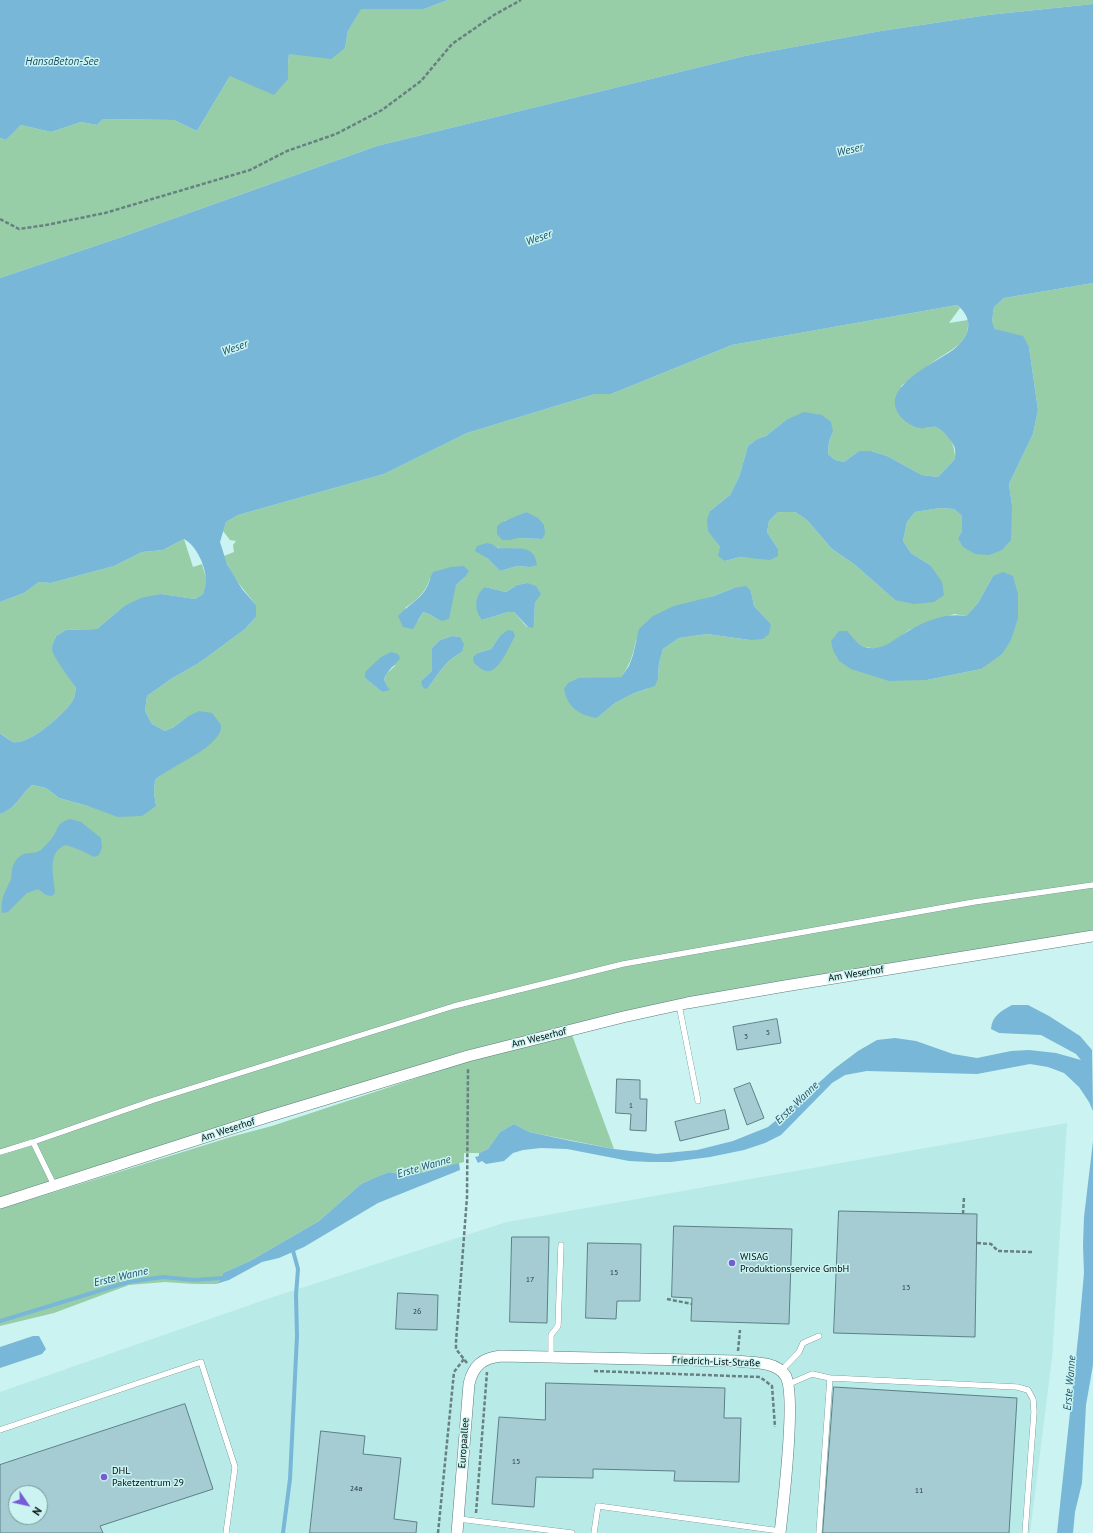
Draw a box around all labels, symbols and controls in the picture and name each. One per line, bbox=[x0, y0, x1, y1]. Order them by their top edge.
water label: HansaBeton-See bbox=[25, 55, 99, 69]
water label: Weser bbox=[836, 141, 864, 159]
water label: Weser bbox=[524, 227, 554, 249]
water label: Weser bbox=[220, 337, 250, 359]
street label: Am Weserhof bbox=[827, 964, 885, 984]
street label: Am Weserhof bbox=[510, 1025, 568, 1051]
house number: 5 bbox=[766, 1028, 770, 1038]
house number: 3 bbox=[744, 1032, 748, 1042]
water label: Erste Wanne bbox=[773, 1079, 821, 1127]
house number: 1 bbox=[629, 1101, 633, 1111]
street label: Am Weserhof bbox=[199, 1116, 257, 1144]
water label: Erste Wanne bbox=[396, 1153, 452, 1181]
place label: WISAG Produktionsservice GmbH bbox=[740, 1251, 849, 1274]
marker: WISAG Produktionsservice GmbH bbox=[727, 1258, 737, 1268]
water label: Erste Wanne bbox=[93, 1264, 149, 1290]
house number: 15 bbox=[610, 1268, 618, 1278]
house number: 17 bbox=[526, 1275, 534, 1285]
house number: 13 bbox=[902, 1283, 910, 1293]
house number: 26 bbox=[413, 1307, 421, 1317]
street label: Friedrich-List-Straße bbox=[672, 1354, 760, 1370]
water label: Erste Wanne bbox=[1061, 1355, 1079, 1411]
street label: Europaallee bbox=[456, 1417, 472, 1469]
house number: 15 bbox=[512, 1457, 520, 1467]
place label: DHL Paketzentrum 29 bbox=[112, 1465, 184, 1488]
marker: DHL Paketzentrum 29 bbox=[99, 1472, 109, 1482]
house number: 24a bbox=[350, 1484, 362, 1494]
north arrow bbox=[8, 1485, 48, 1525]
house number: 11 bbox=[915, 1486, 923, 1496]
text: N bbox=[29, 1504, 45, 1518]

